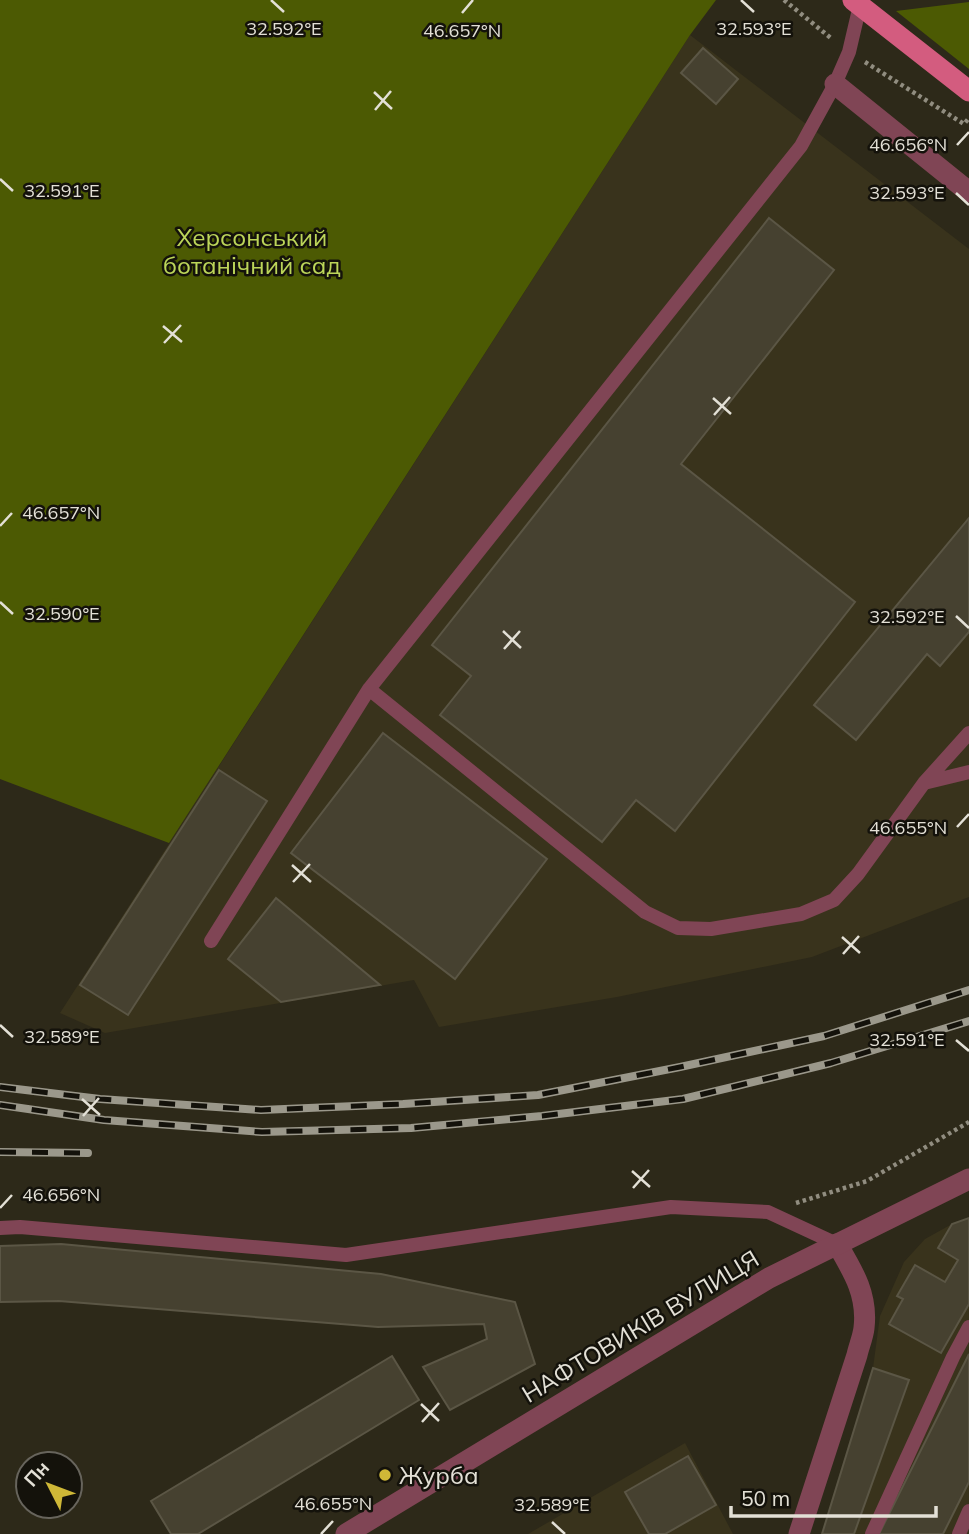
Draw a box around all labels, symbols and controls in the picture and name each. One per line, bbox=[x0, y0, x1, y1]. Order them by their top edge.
text: 32.592°E bbox=[246, 17, 322, 40]
text: 32.593°E bbox=[716, 17, 792, 40]
text: 46.657°N bbox=[423, 19, 501, 42]
text: 46.656°N bbox=[869, 133, 947, 156]
text: 32.591°E bbox=[24, 179, 100, 202]
text: 32.593°E bbox=[869, 181, 945, 204]
park label: Херсонський ботанічний сад bbox=[163, 222, 341, 280]
text: 46.657°N bbox=[22, 501, 100, 524]
text: 32.590°E bbox=[24, 602, 100, 625]
text: 32.592°E bbox=[869, 605, 945, 628]
text: 46.655°N bbox=[869, 816, 947, 839]
text: 32.589°E bbox=[24, 1025, 100, 1048]
text: 32.591°E bbox=[869, 1028, 945, 1051]
text: 46.656°N bbox=[22, 1183, 100, 1206]
street label: НАФТОВИКІВ ВУЛИЦЯ bbox=[516, 1243, 764, 1409]
north arrow bbox=[14, 1450, 84, 1520]
text: Пн bbox=[19, 1456, 54, 1491]
place label: Журба bbox=[399, 1460, 479, 1490]
marker: Журба bbox=[377, 1467, 393, 1483]
scale bar bbox=[731, 1474, 936, 1518]
text: 50 m bbox=[741, 1485, 790, 1511]
text: 46.655°N bbox=[294, 1492, 372, 1515]
text: 32.589°E bbox=[514, 1493, 590, 1516]

